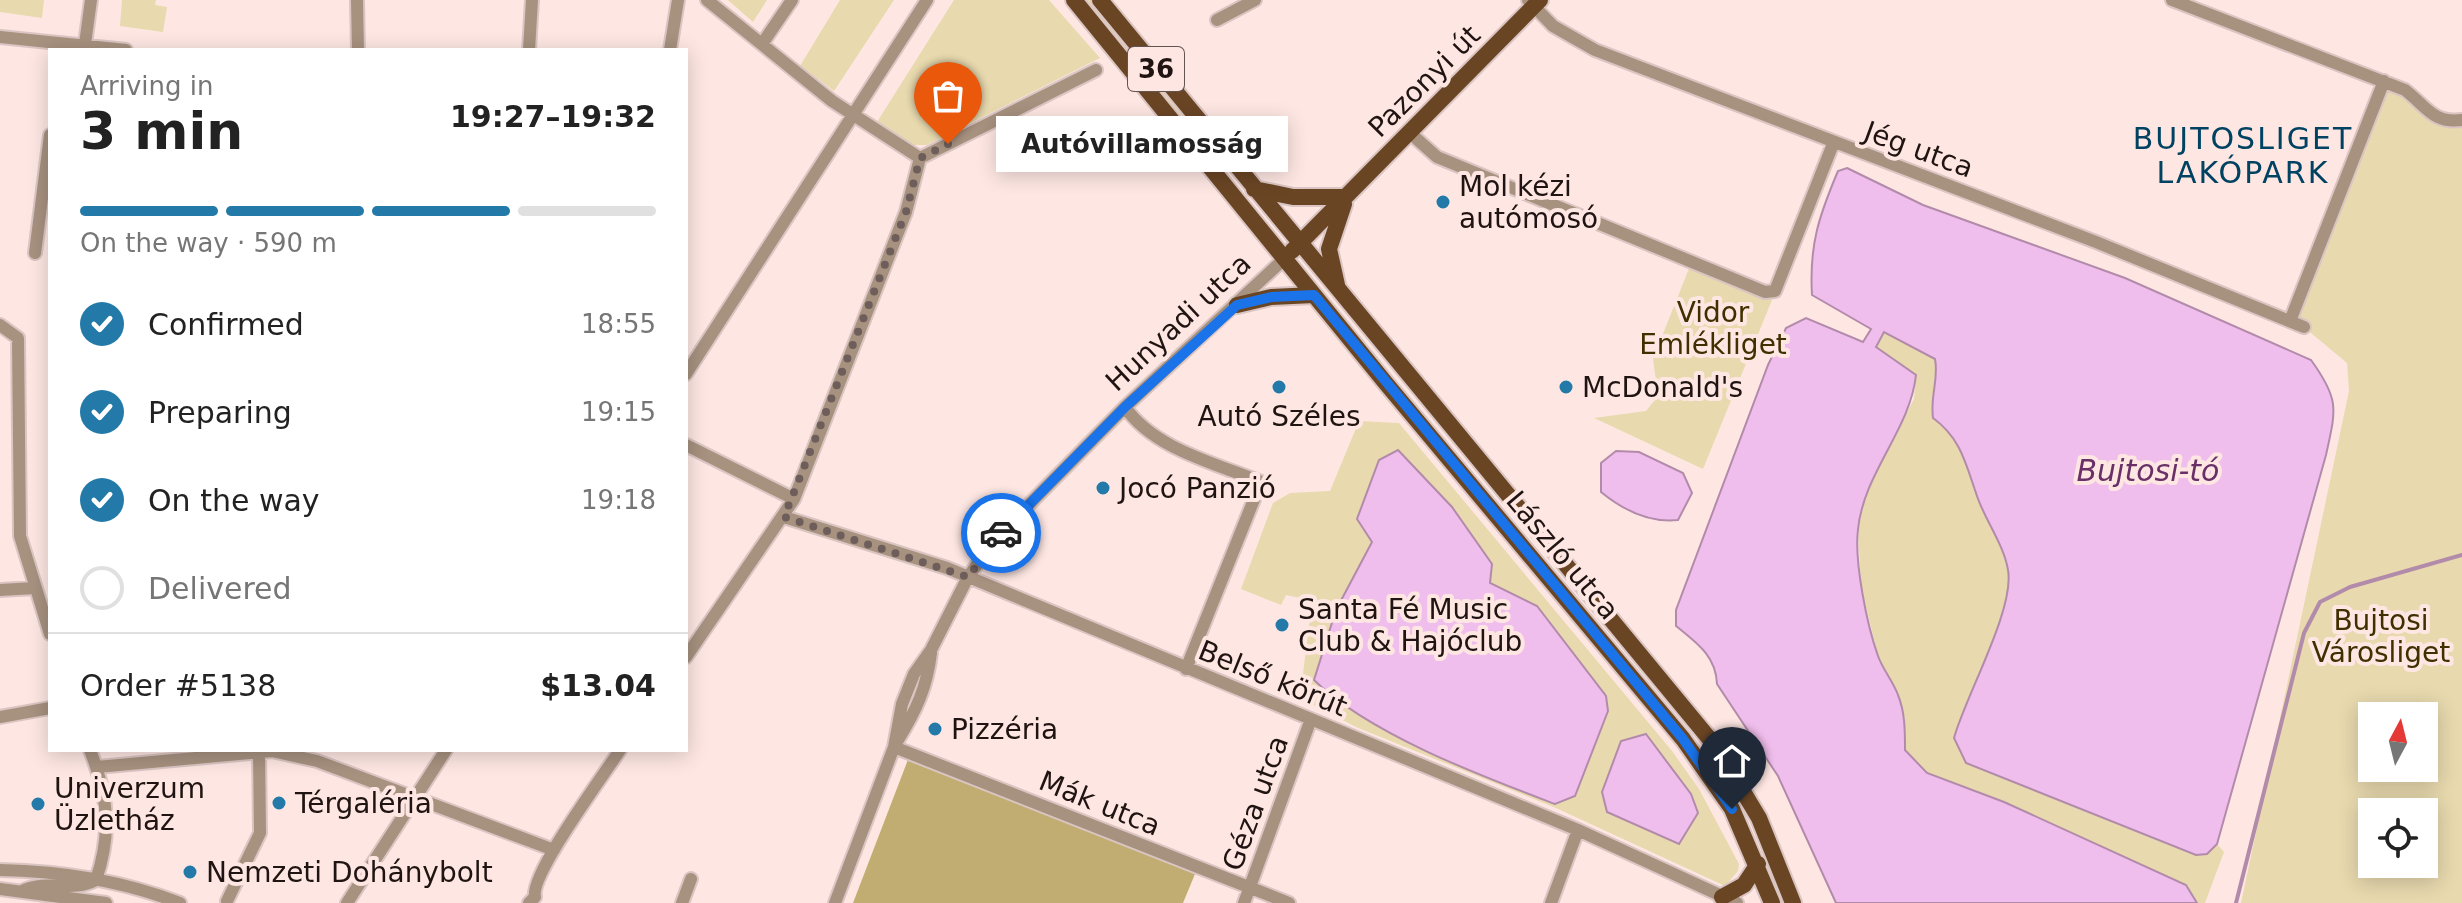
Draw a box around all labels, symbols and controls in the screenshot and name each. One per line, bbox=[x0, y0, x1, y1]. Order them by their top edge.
street label: Pazonyi út bbox=[1362, 19, 1487, 144]
road number: 36 bbox=[1128, 47, 1184, 91]
pin bbox=[914, 62, 982, 144]
text: Arriving in bbox=[80, 71, 214, 101]
icon: bag bbox=[926, 74, 970, 118]
text: 19:27–19:32 bbox=[450, 99, 656, 134]
text: 3 min bbox=[80, 101, 243, 161]
street label: Jég utca bbox=[1858, 114, 1978, 184]
callout: Autóvillamosság bbox=[996, 116, 1288, 172]
district label: BUJTOSLIGET LAKÓPARK bbox=[2133, 121, 2353, 190]
text: Autóvillamosság bbox=[1021, 129, 1263, 159]
place label: Mol kézi autómosó bbox=[1459, 170, 1598, 235]
marker: Mol kézi autómosó bbox=[1434, 193, 1452, 211]
text: On the way · 590 m bbox=[80, 228, 337, 258]
street label: Hunyadi utca bbox=[1099, 247, 1258, 398]
park label: Vidor Emlékliget bbox=[1639, 296, 1787, 361]
icon: check bbox=[80, 302, 124, 346]
text: Confirmed bbox=[148, 307, 304, 342]
text: 18:55 bbox=[581, 309, 656, 339]
place label: McDonald's bbox=[1582, 371, 1743, 404]
marker: Autó Széles bbox=[1270, 378, 1288, 396]
marker: McDonald's bbox=[1557, 378, 1575, 396]
icon: check bbox=[80, 390, 124, 434]
text: Preparing bbox=[148, 395, 292, 430]
text: 19:15 bbox=[581, 397, 656, 427]
place label: Autó Széles bbox=[1197, 400, 1361, 433]
water label: Bujtosi-tó bbox=[2077, 453, 2219, 488]
place label: Jocó Panzió bbox=[1117, 472, 1276, 505]
icon: check bbox=[80, 478, 124, 522]
marker: Jocó Panzió bbox=[1094, 479, 1112, 497]
text: On the way bbox=[148, 483, 320, 518]
text: 19:18 bbox=[581, 485, 656, 515]
street label: László utca bbox=[1499, 485, 1626, 626]
courier bbox=[961, 493, 1041, 573]
icon: car bbox=[979, 511, 1023, 555]
text: Delivered bbox=[148, 571, 292, 606]
place label: Santa Fé Music Club & Hajóclub bbox=[1298, 593, 1522, 658]
park label: Bujtosi Városliget bbox=[2312, 604, 2450, 669]
marker: Santa Fé Music Club & Hajóclub bbox=[1273, 616, 1291, 634]
street label: Belső körút bbox=[1194, 634, 1352, 723]
text: Order #5138 bbox=[80, 668, 276, 703]
text: $13.04 bbox=[540, 668, 656, 703]
north arrow bbox=[2358, 702, 2438, 782]
map controls bbox=[2358, 702, 2438, 878]
place label: Pizzéria bbox=[951, 713, 1058, 746]
marker: Pizzéria bbox=[926, 720, 944, 738]
pin bbox=[1698, 727, 1766, 809]
street label: Géza utca bbox=[1216, 731, 1295, 875]
icon: home bbox=[1710, 739, 1754, 783]
street label: Mák utca bbox=[1034, 764, 1165, 843]
place label: Univerzum Üzletház bbox=[54, 772, 205, 837]
place label: Térgaléria bbox=[294, 787, 432, 820]
marker: Térgaléria bbox=[270, 794, 288, 812]
marker: Univerzum Üzletház bbox=[29, 795, 47, 813]
button: locate bbox=[2358, 798, 2438, 878]
place label: Nemzeti Dohánybolt bbox=[206, 856, 493, 889]
marker: Nemzeti Dohánybolt bbox=[181, 863, 199, 881]

